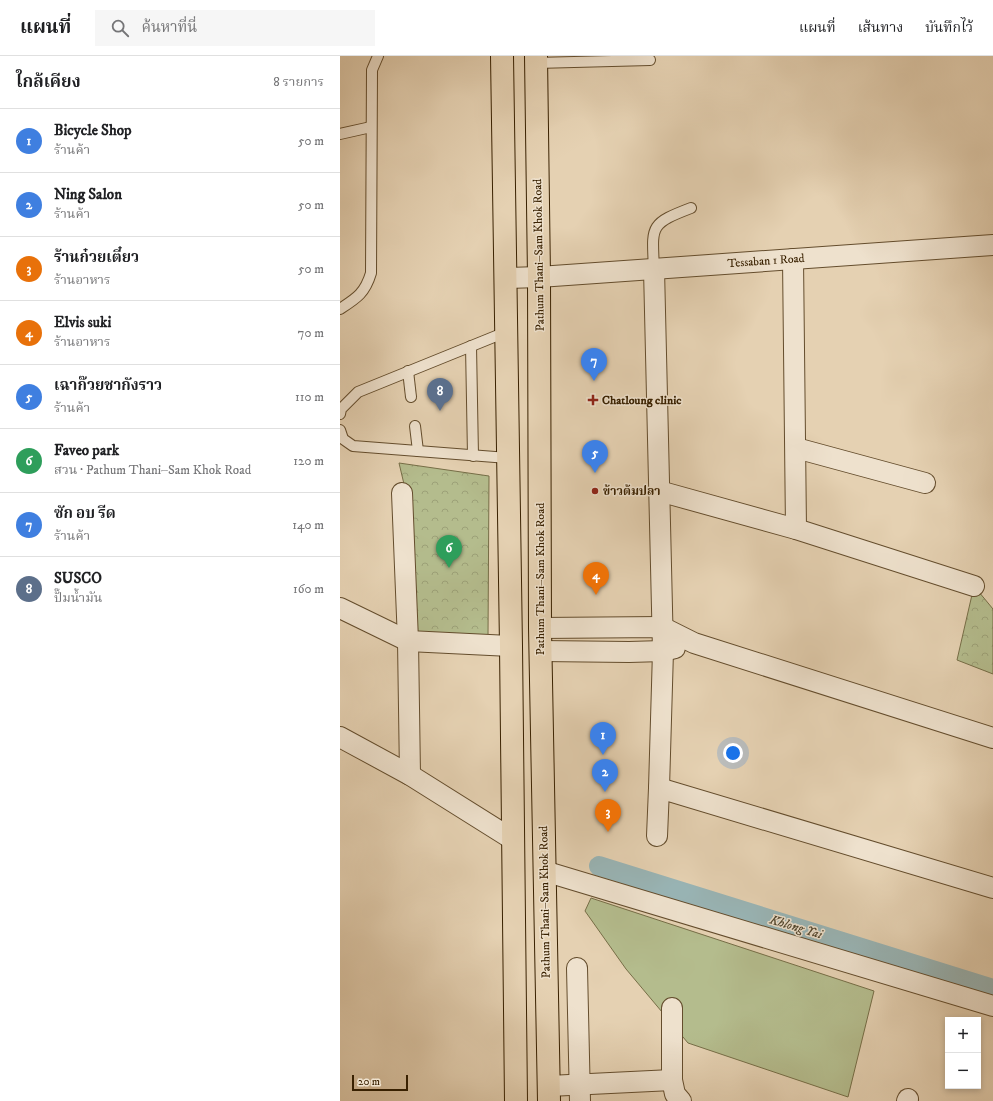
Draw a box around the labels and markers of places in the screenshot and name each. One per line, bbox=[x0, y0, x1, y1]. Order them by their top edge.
pin: 7 bbox=[581, 348, 607, 381]
pin: 8 bbox=[427, 378, 453, 411]
place label: Chatloung clinic bbox=[602, 393, 682, 408]
marker: Chatloung clinic bbox=[587, 394, 599, 406]
pin: 5 bbox=[582, 440, 608, 473]
place label: ข้าวต้มปลา bbox=[603, 484, 661, 499]
marker: ข้าวต้มปลา bbox=[590, 486, 600, 496]
pin: 6 bbox=[436, 535, 462, 568]
pin: 4 bbox=[583, 562, 609, 595]
pin: 1 bbox=[590, 722, 616, 755]
pin: 2 bbox=[592, 759, 618, 792]
pin: 3 bbox=[595, 799, 621, 832]

